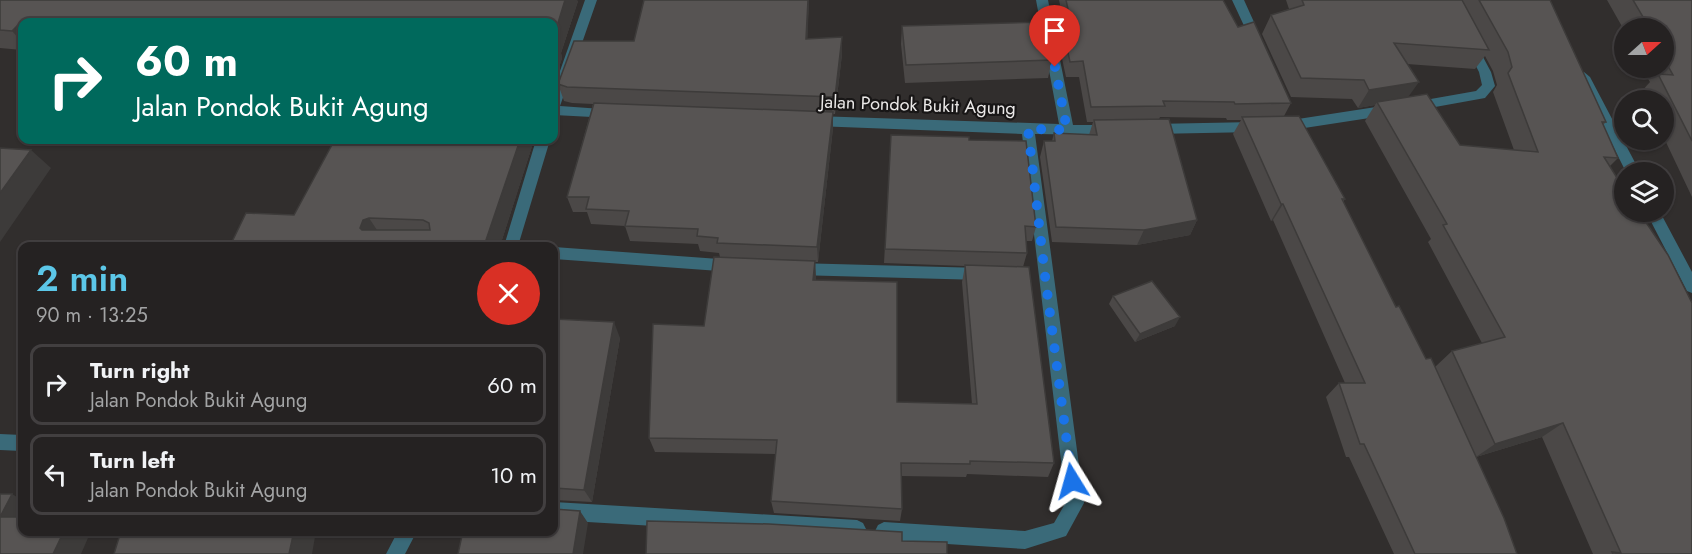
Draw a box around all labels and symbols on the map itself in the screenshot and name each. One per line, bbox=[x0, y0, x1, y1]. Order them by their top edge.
pin bbox=[1029, 5, 1080, 67]
north arrow bbox=[1614, 18, 1674, 78]
street label: Jalan Pondok Bukit Agung bbox=[818, 89, 1016, 121]
position arrow bbox=[1040, 449, 1104, 513]

